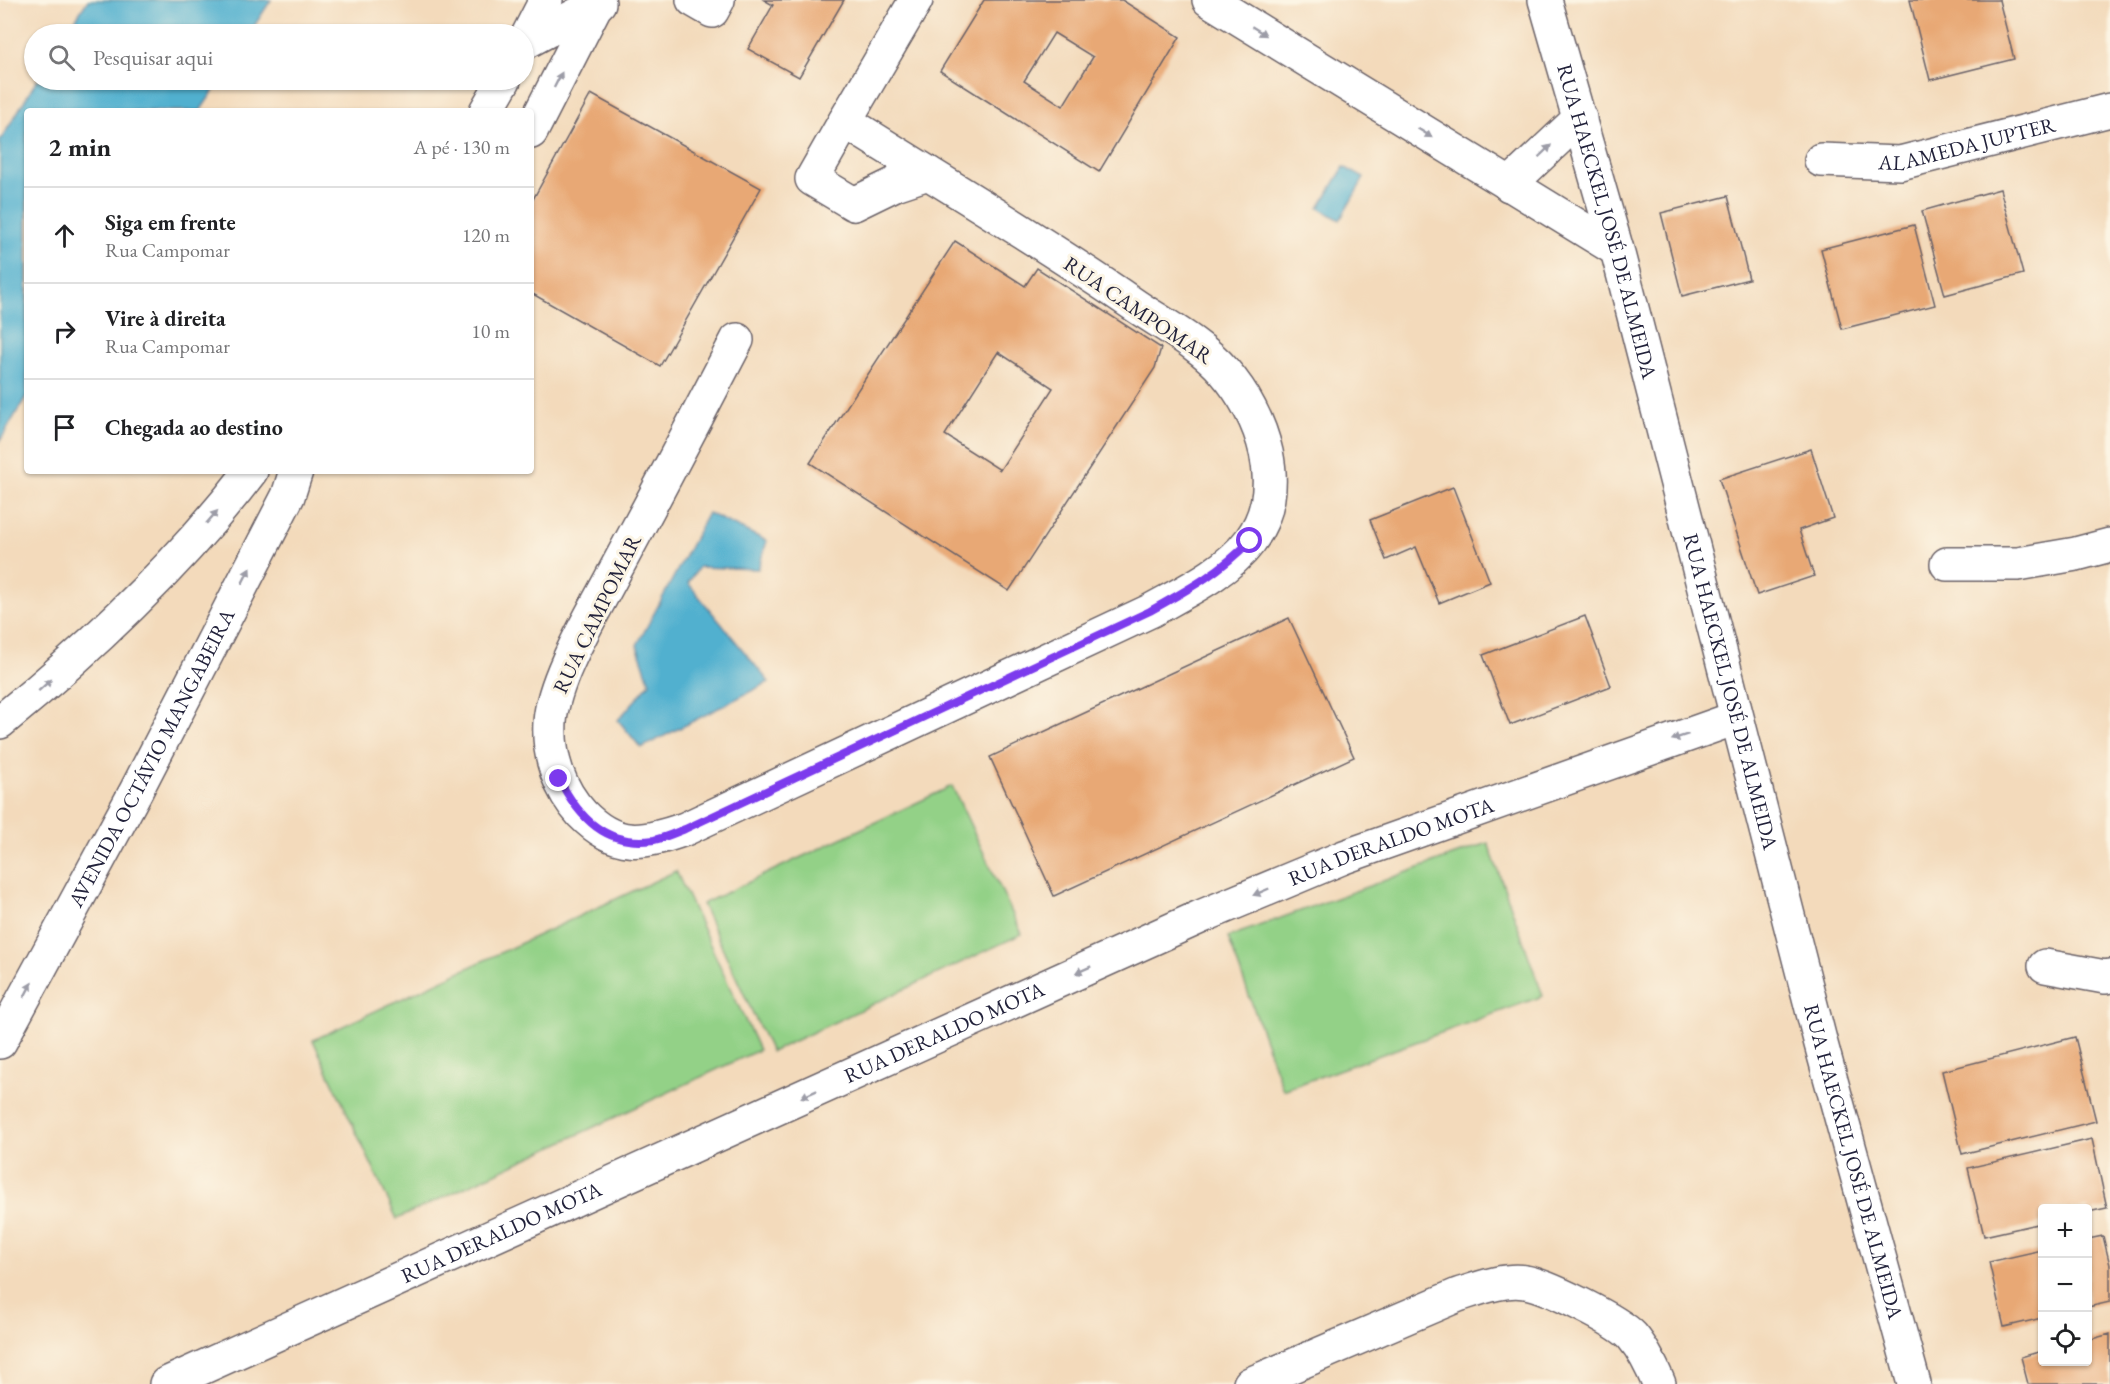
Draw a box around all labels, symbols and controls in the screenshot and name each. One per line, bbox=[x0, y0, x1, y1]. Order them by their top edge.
search box bbox=[24, 24, 534, 90]
one-way arrow bbox=[1250, 25, 1267, 36]
icon: search bbox=[45, 41, 78, 74]
text: Pesquisar aqui bbox=[93, 43, 213, 72]
street label: RUA HAECKEL JOSÉ DE ALMEIDA bbox=[1551, 61, 1664, 382]
one-way arrow bbox=[552, 71, 562, 89]
street label: ALAMEDA JUPTER bbox=[1877, 110, 2059, 176]
one-way arrow bbox=[1417, 127, 1433, 138]
text: 2 min bbox=[48, 130, 111, 164]
text: A pé · 130 m bbox=[414, 134, 510, 160]
one-way arrow bbox=[1537, 145, 1551, 159]
text: Siga em frente bbox=[105, 208, 236, 237]
icon: ahead bbox=[48, 219, 81, 252]
text: 120 m bbox=[462, 222, 510, 248]
text: Rua Campomar bbox=[105, 237, 230, 263]
street label: RUA CAMPOMAR bbox=[1059, 250, 1219, 370]
text: Vire à direita bbox=[105, 304, 226, 333]
icon: right bbox=[48, 315, 81, 348]
text: 10 m bbox=[471, 318, 510, 344]
text: Rua Campomar bbox=[105, 333, 230, 359]
icon: arrive bbox=[48, 411, 81, 444]
text: Chegada ao destino bbox=[105, 413, 283, 442]
one-way arrow bbox=[205, 510, 218, 525]
route start bbox=[1236, 527, 1262, 553]
street label: RUA CAMPOMAR bbox=[546, 529, 647, 698]
street label: RUA HAECKEL JOSÉ DE ALMEIDA bbox=[1677, 530, 1785, 853]
one-way arrow bbox=[242, 568, 251, 585]
street label: AVENIDA OCTÁVIO MANGABEIRA bbox=[61, 604, 241, 913]
one-way arrow bbox=[37, 679, 52, 692]
one-way arrow bbox=[1671, 733, 1689, 743]
route end bbox=[545, 765, 571, 791]
street label: RUA DERALDO MOTA bbox=[1284, 791, 1498, 892]
one-way arrow bbox=[1252, 888, 1270, 897]
one-way arrow bbox=[1074, 966, 1091, 975]
street label: RUA DERALDO MOTA bbox=[840, 975, 1049, 1089]
one-way arrow bbox=[23, 982, 33, 999]
street label: RUA HAECKEL JOSÉ DE ALMEIDA bbox=[1798, 1001, 1910, 1323]
one-way arrow bbox=[801, 1089, 818, 1098]
street label: RUA DERALDO MOTA bbox=[397, 1175, 606, 1289]
map controls bbox=[2038, 1204, 2092, 1366]
button: + bbox=[2038, 1204, 2092, 1258]
button: − bbox=[2038, 1258, 2092, 1312]
button: locate bbox=[2038, 1312, 2092, 1366]

